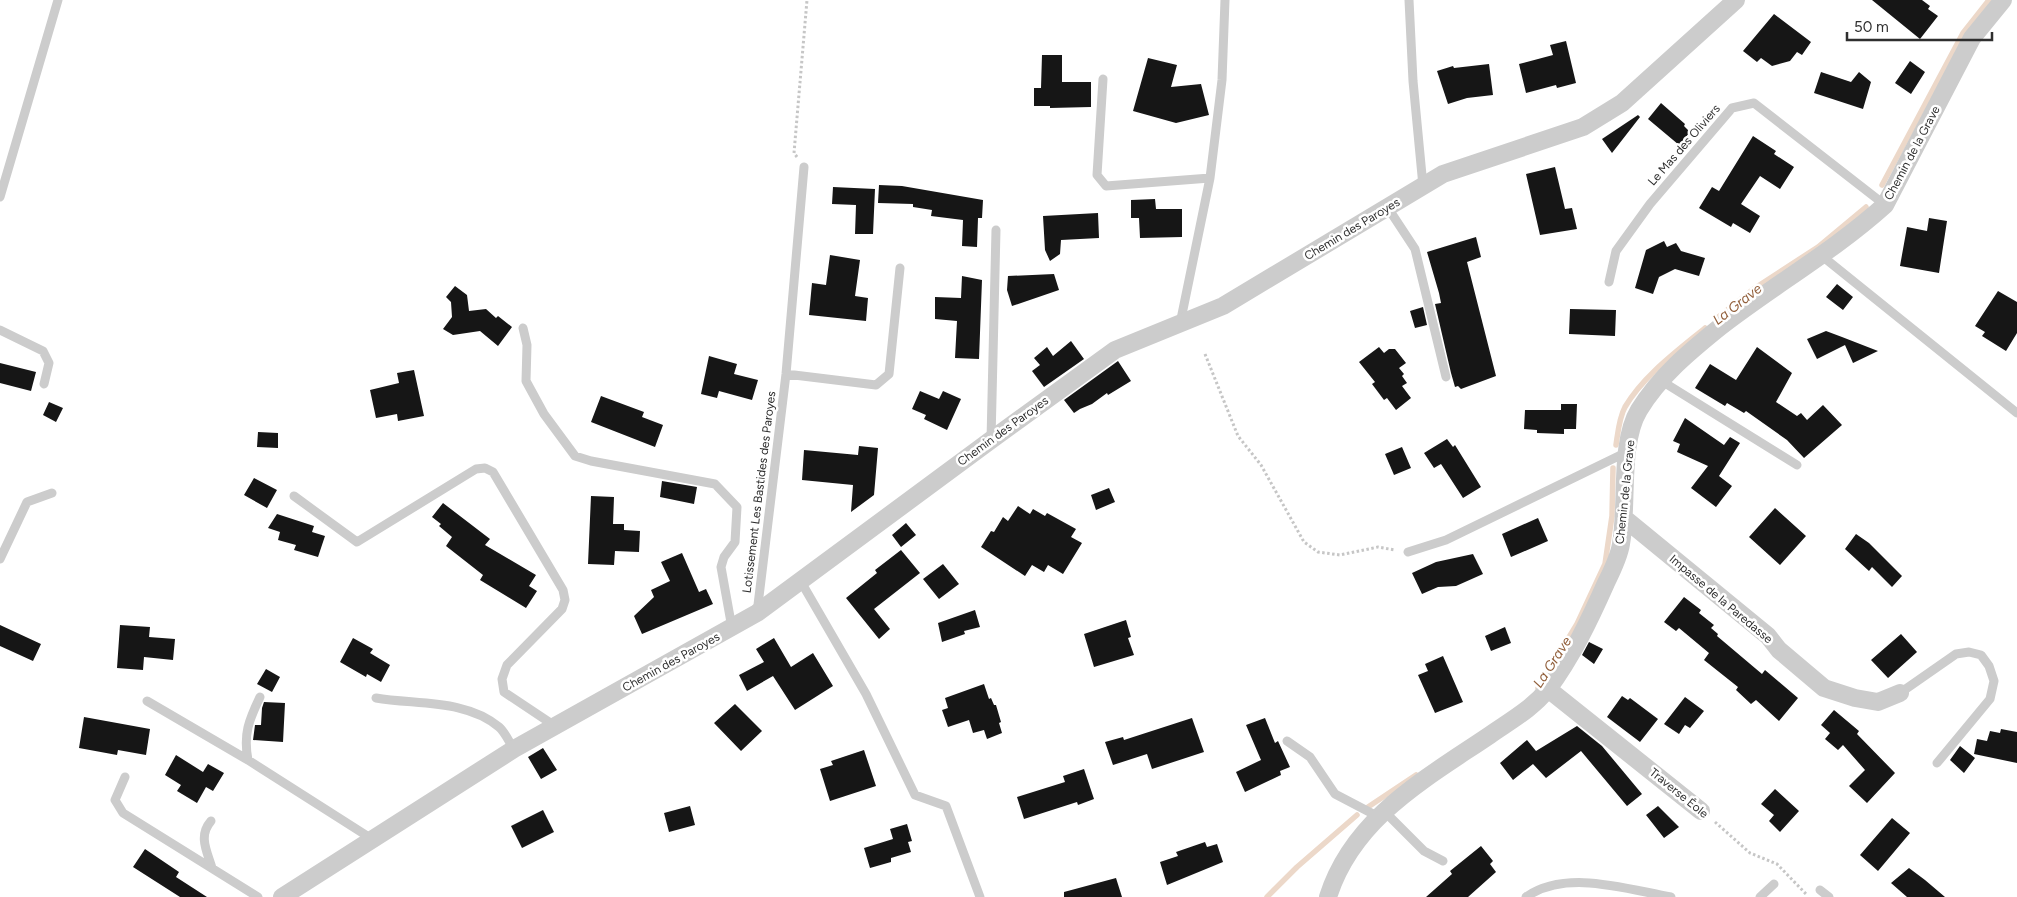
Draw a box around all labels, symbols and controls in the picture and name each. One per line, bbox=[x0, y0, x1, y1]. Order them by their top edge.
scale bar bbox=[1847, 10, 1992, 42]
text: 50 m bbox=[1854, 18, 1889, 36]
street label: Le Mas des Oliviers bbox=[1645, 101, 1723, 188]
street label: Chemin de la Grave bbox=[1881, 103, 1943, 203]
street label: Chemin des Paroyes bbox=[1302, 195, 1403, 263]
water label: La Grave bbox=[1709, 280, 1765, 329]
street label: Lotissement Les Bastides des Paroyes bbox=[740, 390, 778, 594]
street label: Chemin des Paroyes bbox=[955, 393, 1051, 469]
street label: Chemin de la Grave bbox=[1613, 439, 1637, 545]
street label: Impasse de la Paredasse bbox=[1667, 552, 1776, 646]
street label: Chemin des Paroyes bbox=[620, 629, 722, 695]
water label: La Grave bbox=[1530, 633, 1575, 691]
street label: Traverse Éole bbox=[1647, 765, 1711, 821]

